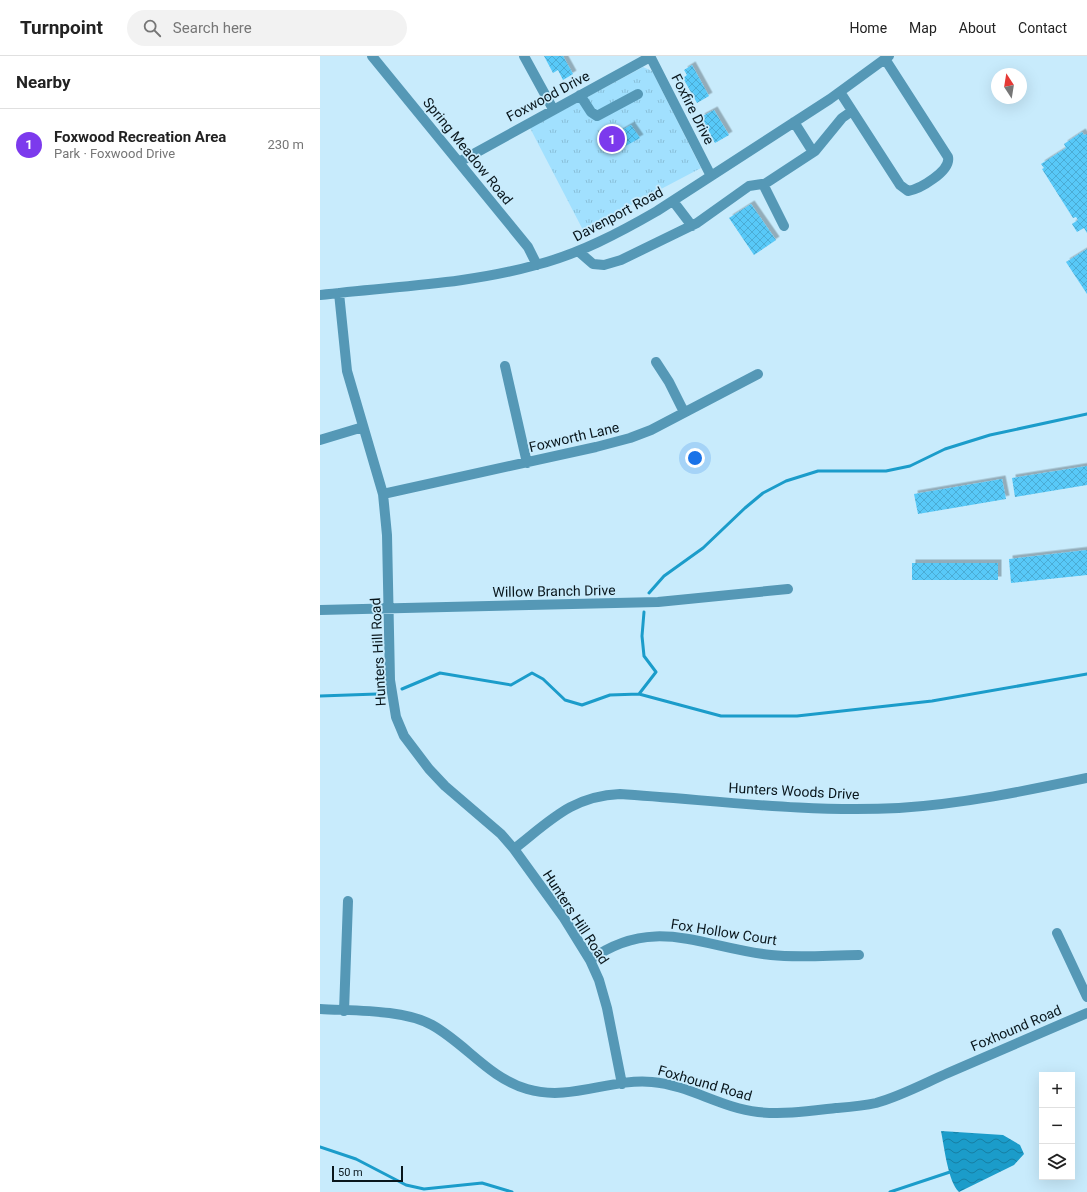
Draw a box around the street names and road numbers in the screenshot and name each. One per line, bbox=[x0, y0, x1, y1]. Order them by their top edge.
street label: Foxwood Drive bbox=[504, 67, 592, 125]
street label: Foxfire Drive bbox=[668, 71, 718, 147]
street label: Spring Meadow Road bbox=[420, 94, 516, 208]
street label: Davenport Road bbox=[570, 184, 666, 244]
street label: Foxworth Lane bbox=[527, 419, 621, 455]
street label: Willow Branch Drive bbox=[492, 582, 616, 600]
street label: Hunters Hill Road bbox=[367, 597, 389, 707]
street label: Hunters Woods Drive bbox=[728, 780, 860, 802]
street label: Hunters Hill Road bbox=[540, 867, 612, 967]
street label: Fox Hollow Court bbox=[670, 916, 779, 948]
street label: Foxhound Road bbox=[968, 1002, 1064, 1054]
street label: Foxhound Road bbox=[656, 1062, 754, 1104]

